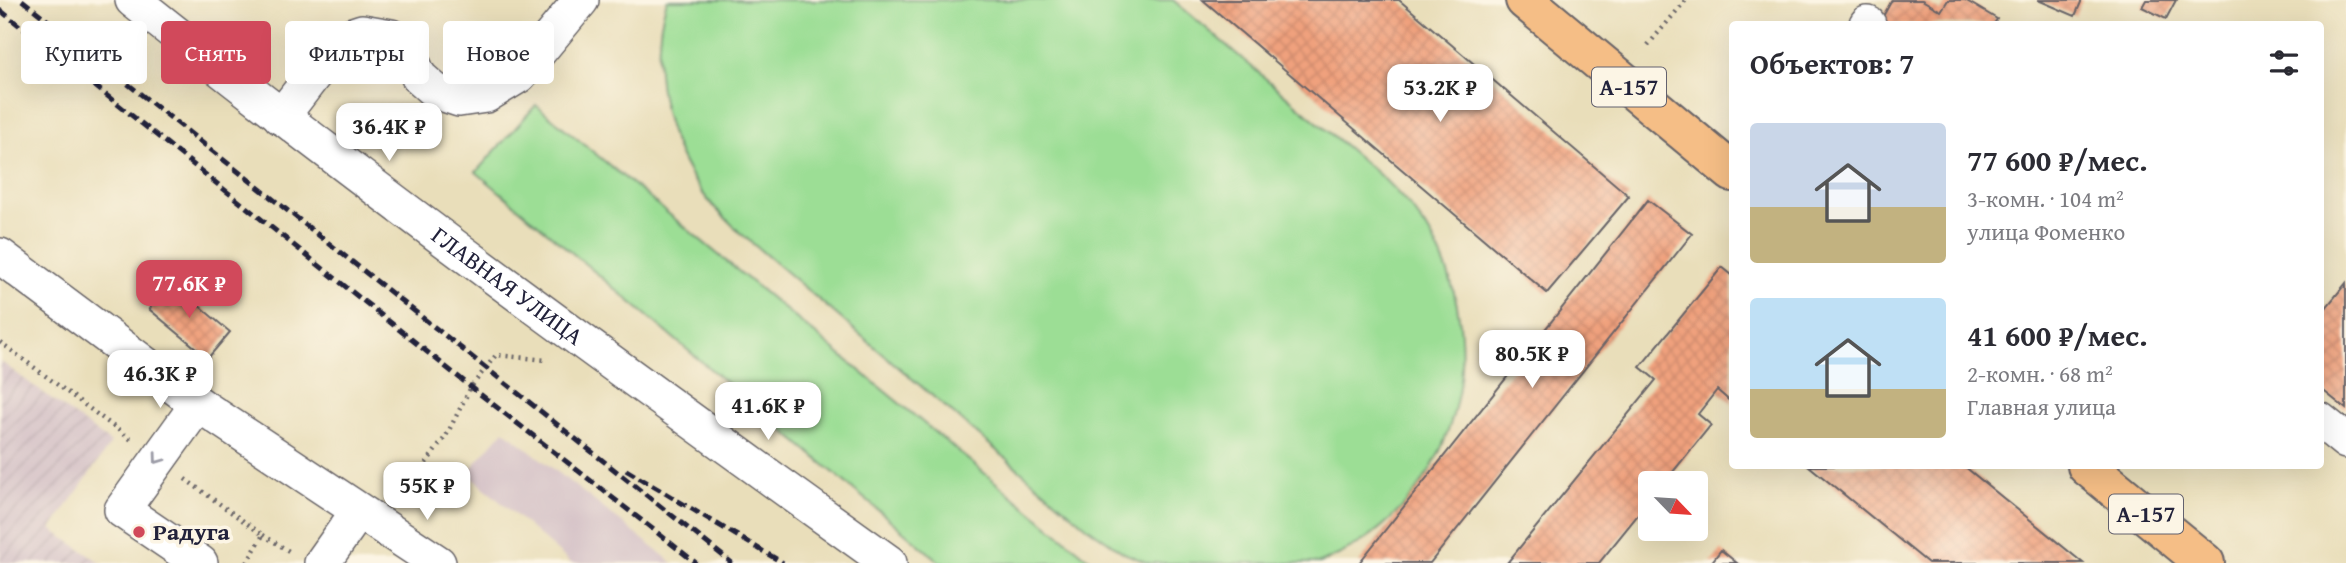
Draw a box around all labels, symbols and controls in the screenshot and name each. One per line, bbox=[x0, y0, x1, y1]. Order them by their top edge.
chip: Купить bbox=[21, 21, 147, 84]
chip: Снять bbox=[161, 21, 271, 84]
chip: Фильтры bbox=[285, 21, 429, 84]
chip: Новое bbox=[443, 21, 554, 84]
text: Объектов: 7 bbox=[1750, 41, 1914, 85]
icon: filters bbox=[2265, 44, 2303, 82]
pin: 53.2K ₽ bbox=[1375, 64, 1505, 124]
road number: А-157 bbox=[1592, 68, 1666, 106]
text: 53.2K ₽ bbox=[1403, 70, 1477, 103]
pin: 36.4K ₽ bbox=[324, 104, 454, 163]
text: 36.4K ₽ bbox=[352, 109, 426, 142]
text: 77 600 ₽/мес. bbox=[1967, 138, 2148, 182]
icon: home bbox=[1806, 151, 1890, 235]
text: 3-комн. · 104 m² bbox=[1967, 182, 2124, 215]
text: улица Фоменко bbox=[1967, 215, 2125, 248]
street label: ГЛАВНАЯ УЛИЦА bbox=[424, 218, 591, 354]
pin: 77.6K ₽ bbox=[124, 260, 254, 320]
text: 77.6K ₽ bbox=[152, 266, 226, 299]
text: 41 600 ₽/мес. bbox=[1967, 313, 2148, 357]
icon: home bbox=[1806, 326, 1890, 410]
pin: 80.5K ₽ bbox=[1467, 330, 1597, 390]
text: 80.5K ₽ bbox=[1495, 336, 1569, 369]
pin: 46.3K ₽ bbox=[95, 350, 225, 410]
text: 46.3K ₽ bbox=[123, 356, 197, 389]
text: 2-комн. · 68 m² bbox=[1967, 357, 2113, 390]
pin: 41.6K ₽ bbox=[703, 382, 833, 442]
text: 41.6K ₽ bbox=[731, 388, 805, 421]
text: Главная улица bbox=[1967, 390, 2116, 423]
one-way arrow bbox=[154, 451, 167, 464]
pin: 55K ₽ bbox=[378, 462, 476, 522]
text: 55K ₽ bbox=[399, 468, 455, 501]
north arrow bbox=[1638, 471, 1708, 541]
map controls bbox=[1638, 471, 1708, 541]
road number: А-157 bbox=[2109, 494, 2183, 534]
place label: Радуга bbox=[153, 514, 230, 549]
marker: Радуга bbox=[131, 524, 147, 540]

